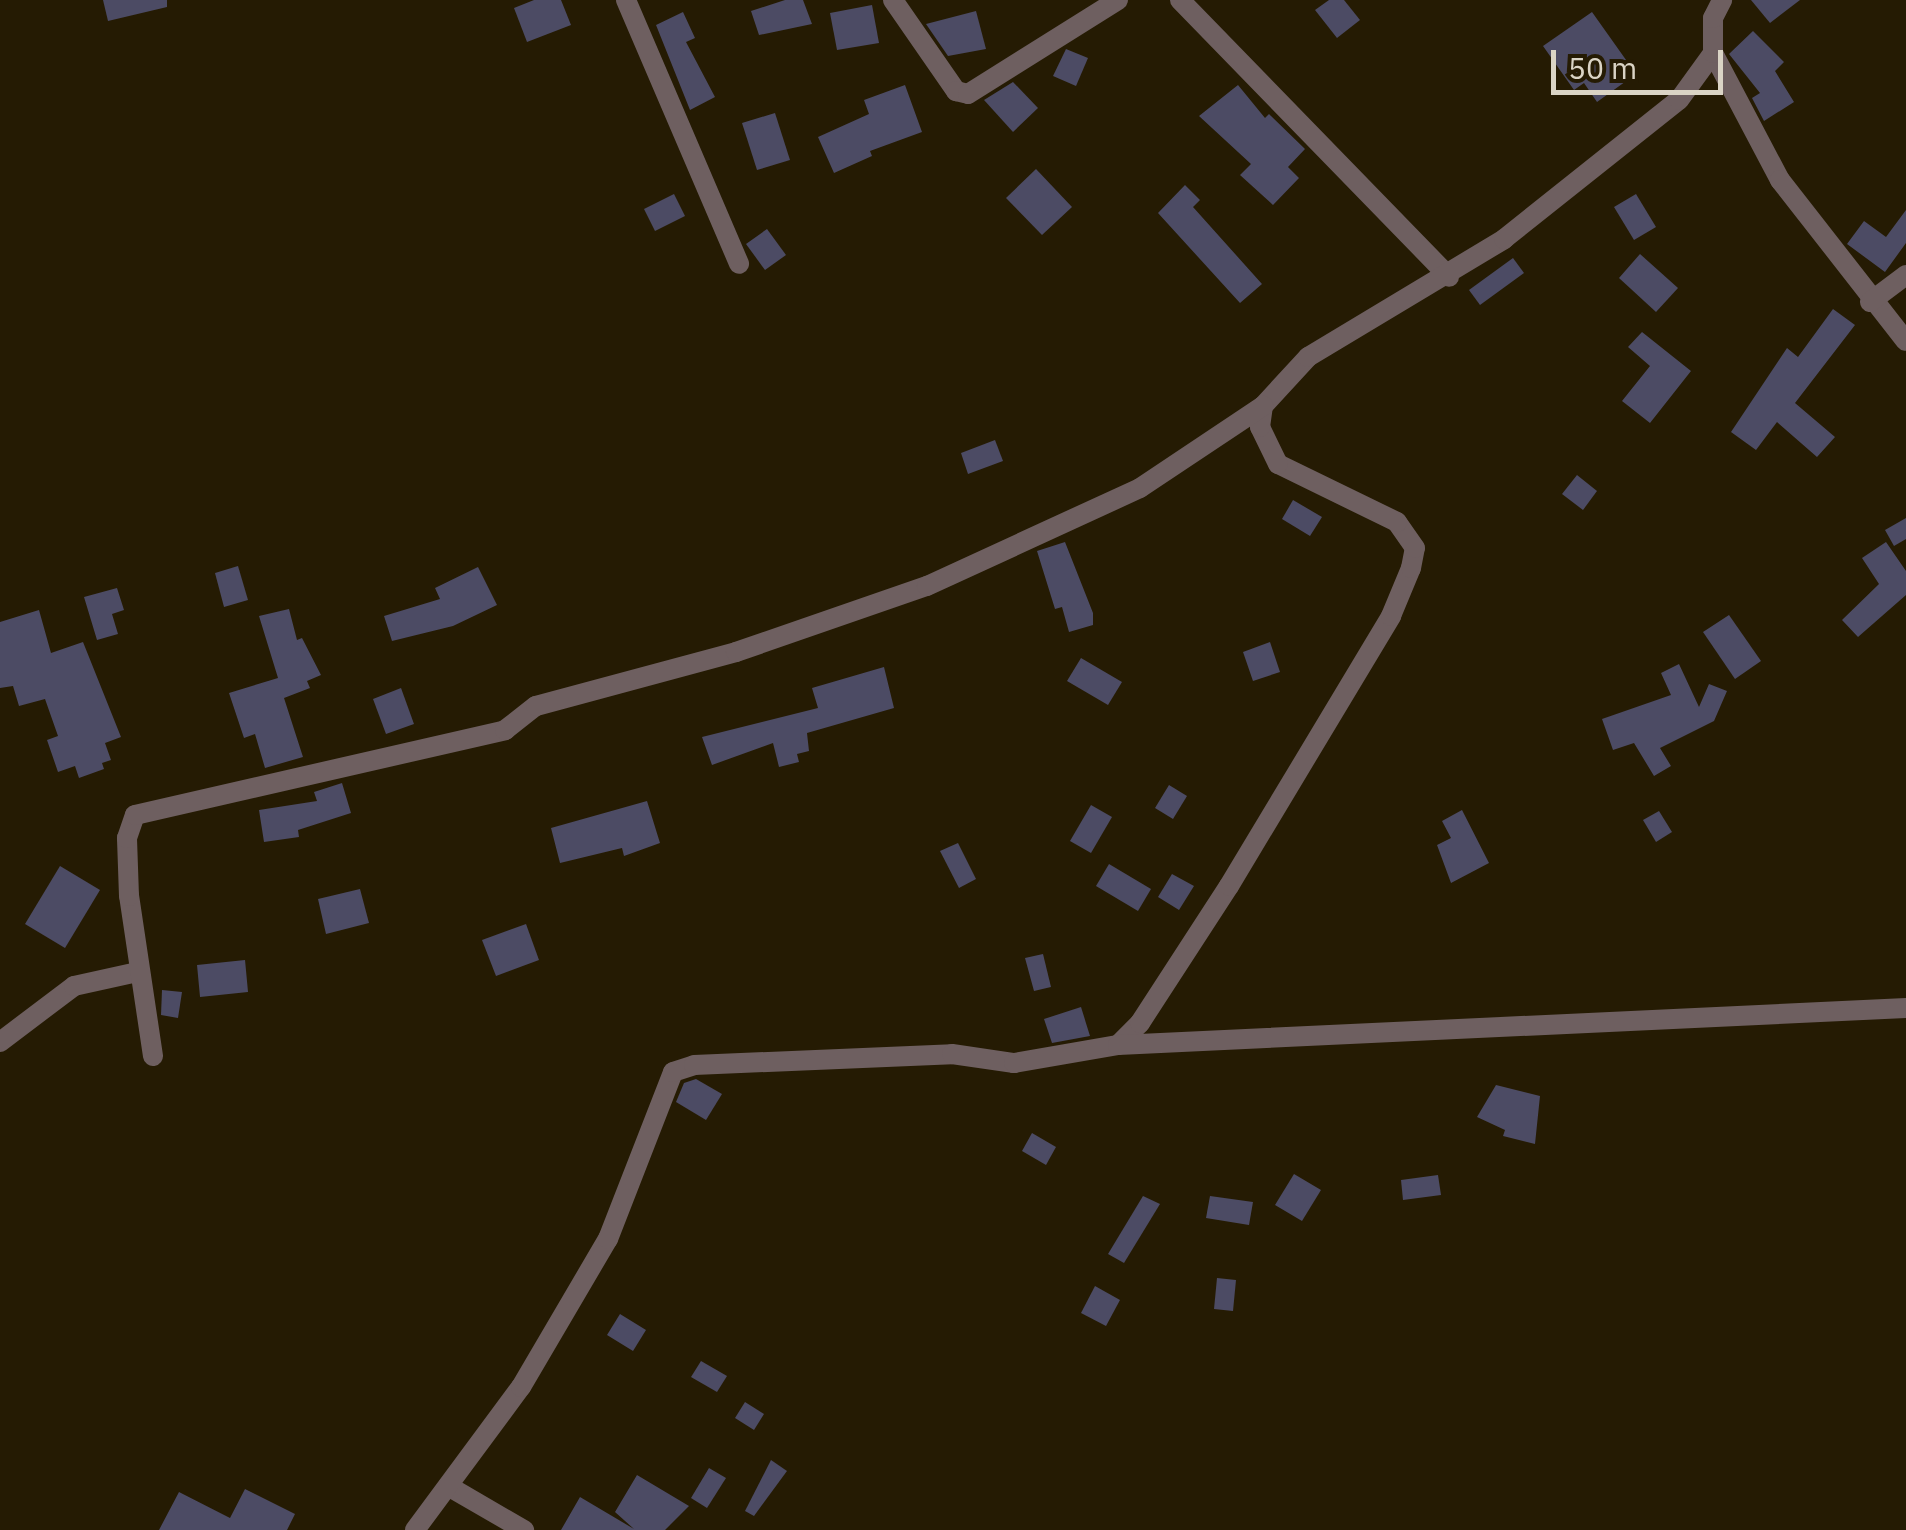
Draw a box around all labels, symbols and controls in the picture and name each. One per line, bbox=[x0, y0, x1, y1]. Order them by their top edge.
scale bar bbox=[1556, 30, 1728, 92]
text: 50 m bbox=[1568, 48, 1637, 87]

